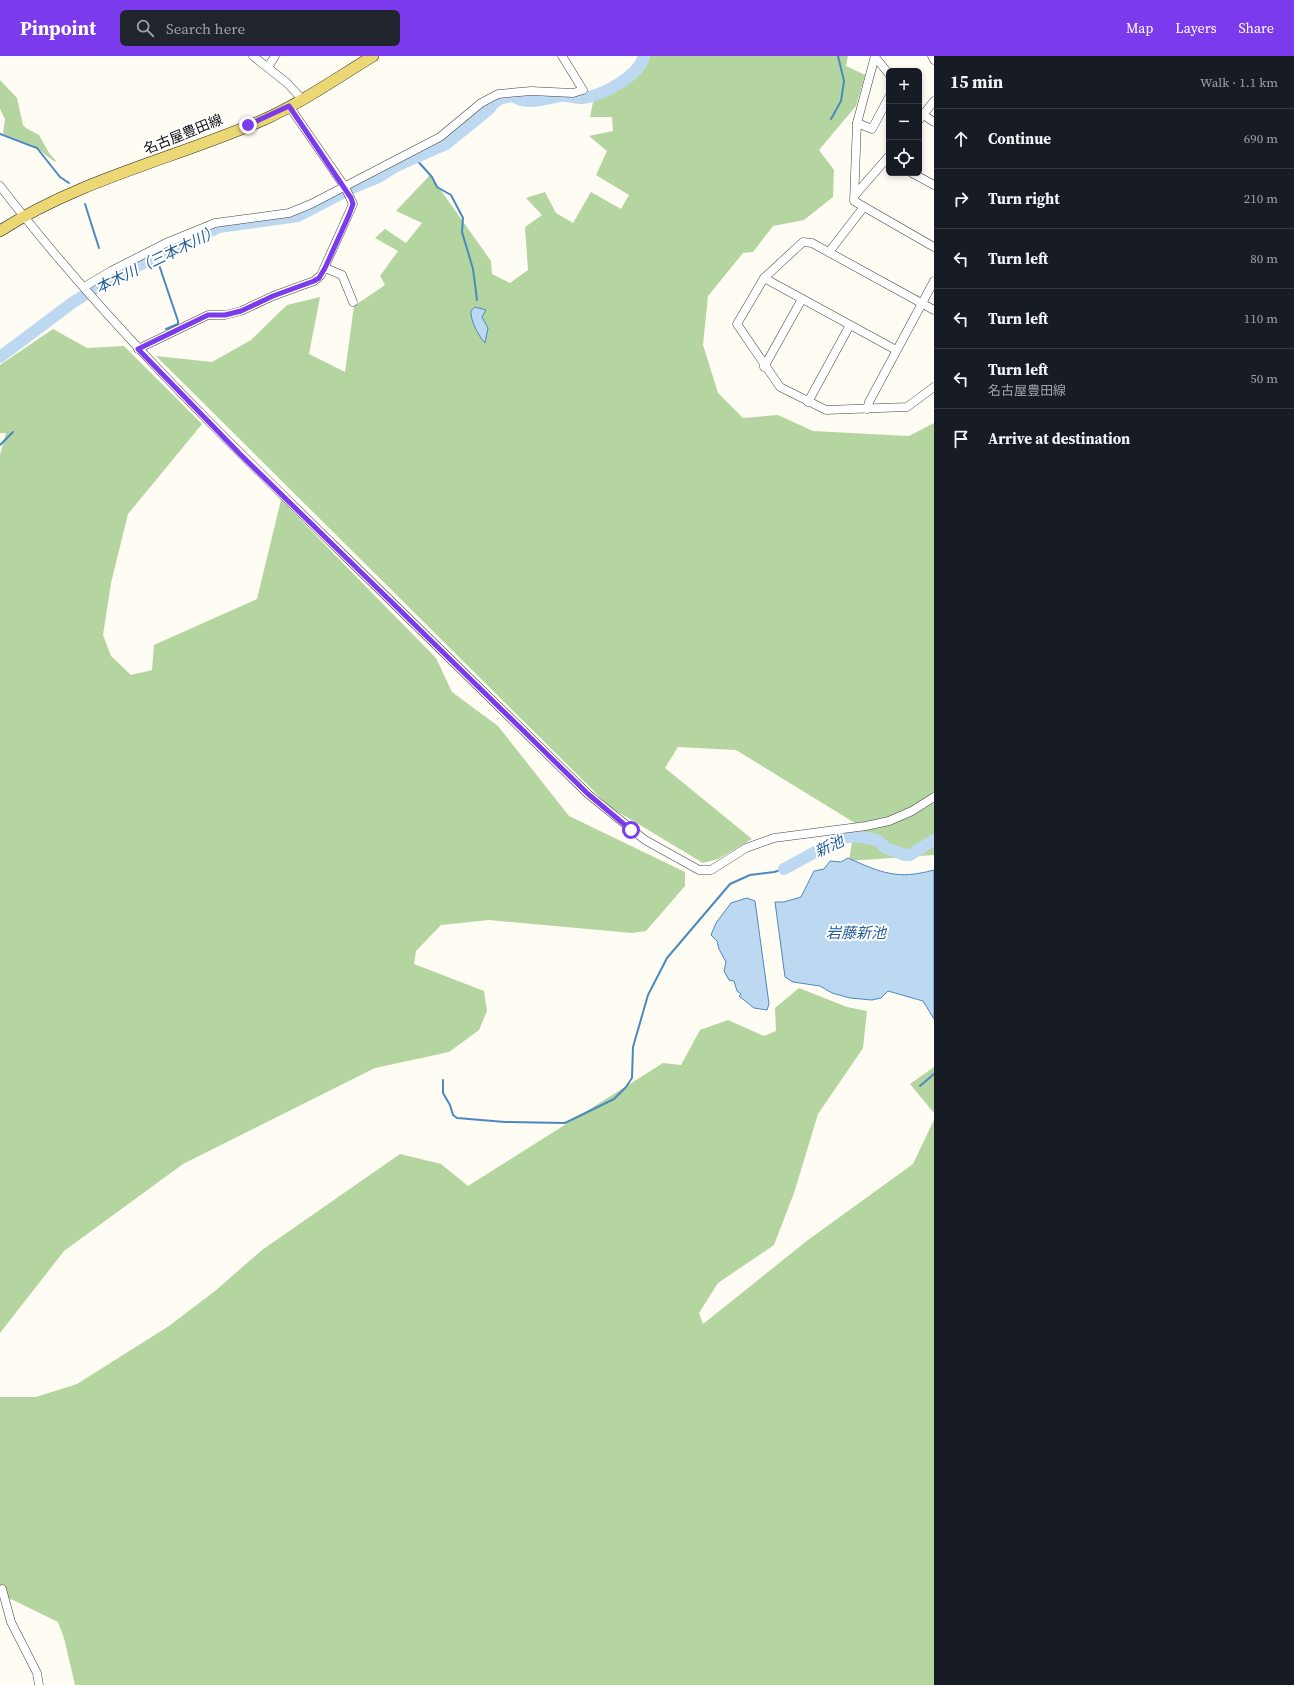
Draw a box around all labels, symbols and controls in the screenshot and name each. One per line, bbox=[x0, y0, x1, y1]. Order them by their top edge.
search box bbox=[120, 10, 400, 46]
text: Pinpoint bbox=[20, 15, 96, 41]
icon: search bbox=[134, 17, 156, 39]
text: Search here bbox=[166, 18, 245, 39]
text: Map bbox=[1126, 18, 1153, 38]
text: Layers bbox=[1175, 18, 1217, 38]
text: Share bbox=[1239, 18, 1274, 38]
map controls bbox=[886, 68, 922, 176]
button: + bbox=[886, 68, 922, 104]
text: 15 min bbox=[950, 70, 1003, 94]
text: Walk · 1.1 km bbox=[1200, 74, 1278, 91]
button: − bbox=[886, 104, 922, 140]
street label: 名古屋豊田線 bbox=[140, 109, 226, 159]
route end bbox=[239, 116, 257, 134]
icon: ahead bbox=[950, 128, 972, 150]
text: Continue bbox=[988, 128, 1051, 149]
text: 690 m bbox=[1244, 130, 1278, 147]
button: locate bbox=[886, 140, 922, 176]
icon: right bbox=[950, 188, 972, 210]
text: Turn right bbox=[988, 188, 1060, 209]
text: 210 m bbox=[1244, 190, 1278, 207]
water label: 本木川（三本木川） bbox=[92, 220, 222, 298]
icon: left bbox=[950, 248, 972, 270]
text: Turn left bbox=[988, 248, 1048, 269]
text: 80 m bbox=[1250, 250, 1278, 267]
icon: left bbox=[950, 308, 972, 330]
text: Turn left bbox=[988, 308, 1048, 329]
text: 110 m bbox=[1244, 310, 1278, 327]
text: Turn left bbox=[988, 359, 1048, 380]
icon: left bbox=[950, 368, 972, 390]
text: 50 m bbox=[1250, 370, 1278, 387]
text: 名古屋豊田線 bbox=[988, 382, 1066, 399]
icon: arrive bbox=[950, 428, 972, 450]
text: Arrive at destination bbox=[988, 428, 1130, 449]
route start bbox=[622, 821, 640, 839]
water label: 新池 bbox=[811, 829, 849, 862]
water label: 岩藤新池 bbox=[826, 922, 888, 943]

